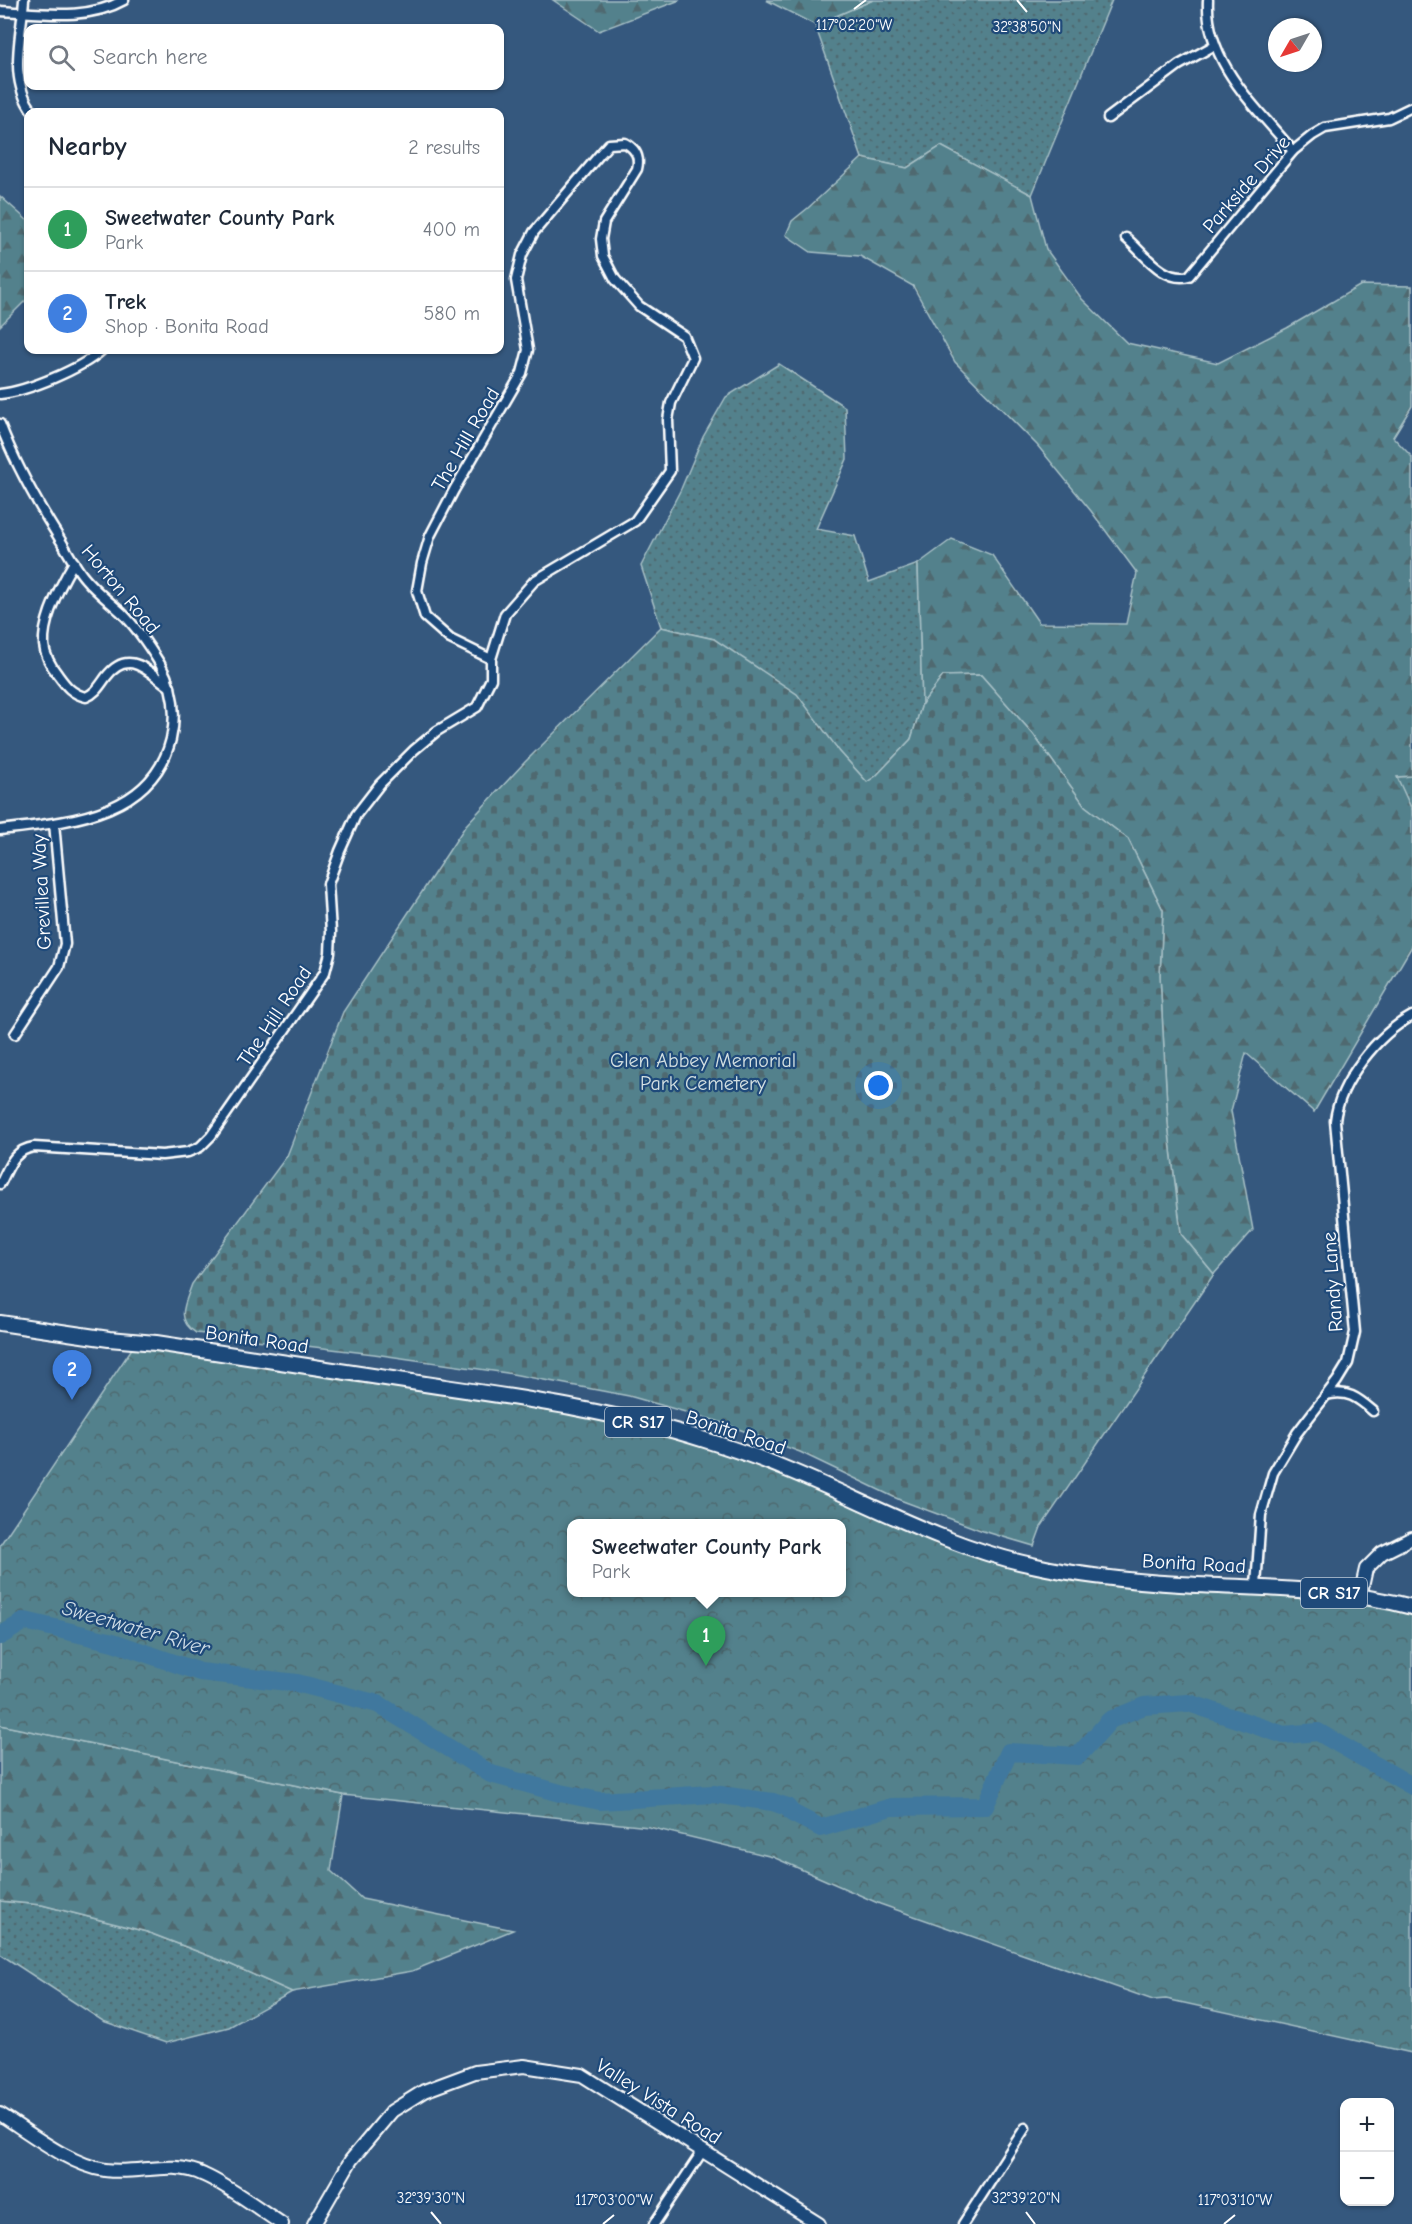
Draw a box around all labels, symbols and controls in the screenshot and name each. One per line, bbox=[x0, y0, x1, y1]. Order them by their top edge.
text: 117°02'20"W bbox=[816, 16, 892, 34]
text: 32°38'50"N bbox=[993, 18, 1061, 36]
north arrow bbox=[1268, 18, 1322, 72]
search box bbox=[24, 24, 504, 90]
icon: search bbox=[45, 41, 78, 74]
text: Search here bbox=[93, 44, 208, 70]
street label: Parkside Drive bbox=[1198, 131, 1295, 238]
text: Nearby bbox=[48, 132, 127, 162]
text: 2 results bbox=[408, 136, 480, 159]
text: Sweetwater County Park bbox=[105, 205, 334, 231]
text: 1 bbox=[64, 218, 71, 241]
text: 400 m bbox=[423, 218, 480, 241]
text: Park bbox=[105, 231, 143, 254]
text: Trek bbox=[105, 289, 146, 315]
text: 2 bbox=[63, 302, 72, 325]
text: 580 m bbox=[423, 302, 480, 325]
text: Shop · Bonita Road bbox=[105, 315, 269, 338]
street label: The Hill Road bbox=[427, 383, 504, 495]
street label: Horton Road bbox=[77, 540, 165, 639]
street label: Grevillea Way bbox=[27, 833, 56, 950]
street label: The Hill Road bbox=[233, 962, 316, 1071]
park label: Glen Abbey Memorial Park Cemetery bbox=[610, 1049, 796, 1095]
your location bbox=[864, 1071, 893, 1100]
street label: Randy Lane bbox=[1318, 1231, 1347, 1333]
street label: Bonita Road bbox=[204, 1321, 310, 1358]
pin: 2 bbox=[52, 1350, 92, 1400]
street label: Bonita Road bbox=[683, 1405, 789, 1459]
road number: CR S17 bbox=[605, 1407, 671, 1437]
popup bbox=[567, 1519, 846, 1597]
text: Sweetwater County Park bbox=[592, 1534, 821, 1560]
street label: Bonita Road bbox=[1141, 1549, 1246, 1578]
text: Park bbox=[592, 1560, 630, 1583]
road number: CR S17 bbox=[1301, 1578, 1367, 1608]
water label: Sweetwater River bbox=[60, 1596, 214, 1661]
pin: 1 bbox=[686, 1616, 726, 1666]
street label: Valley Vista Road bbox=[592, 2054, 726, 2149]
map controls bbox=[1340, 2098, 1394, 2206]
button: + bbox=[1340, 2098, 1394, 2152]
button: − bbox=[1340, 2152, 1394, 2206]
text: 32°39'30"N bbox=[397, 2189, 465, 2207]
text: 32°39'20"N bbox=[992, 2189, 1060, 2207]
text: 117°03'00"W bbox=[575, 2191, 653, 2209]
text: 117°03'10"W bbox=[1198, 2191, 1272, 2209]

